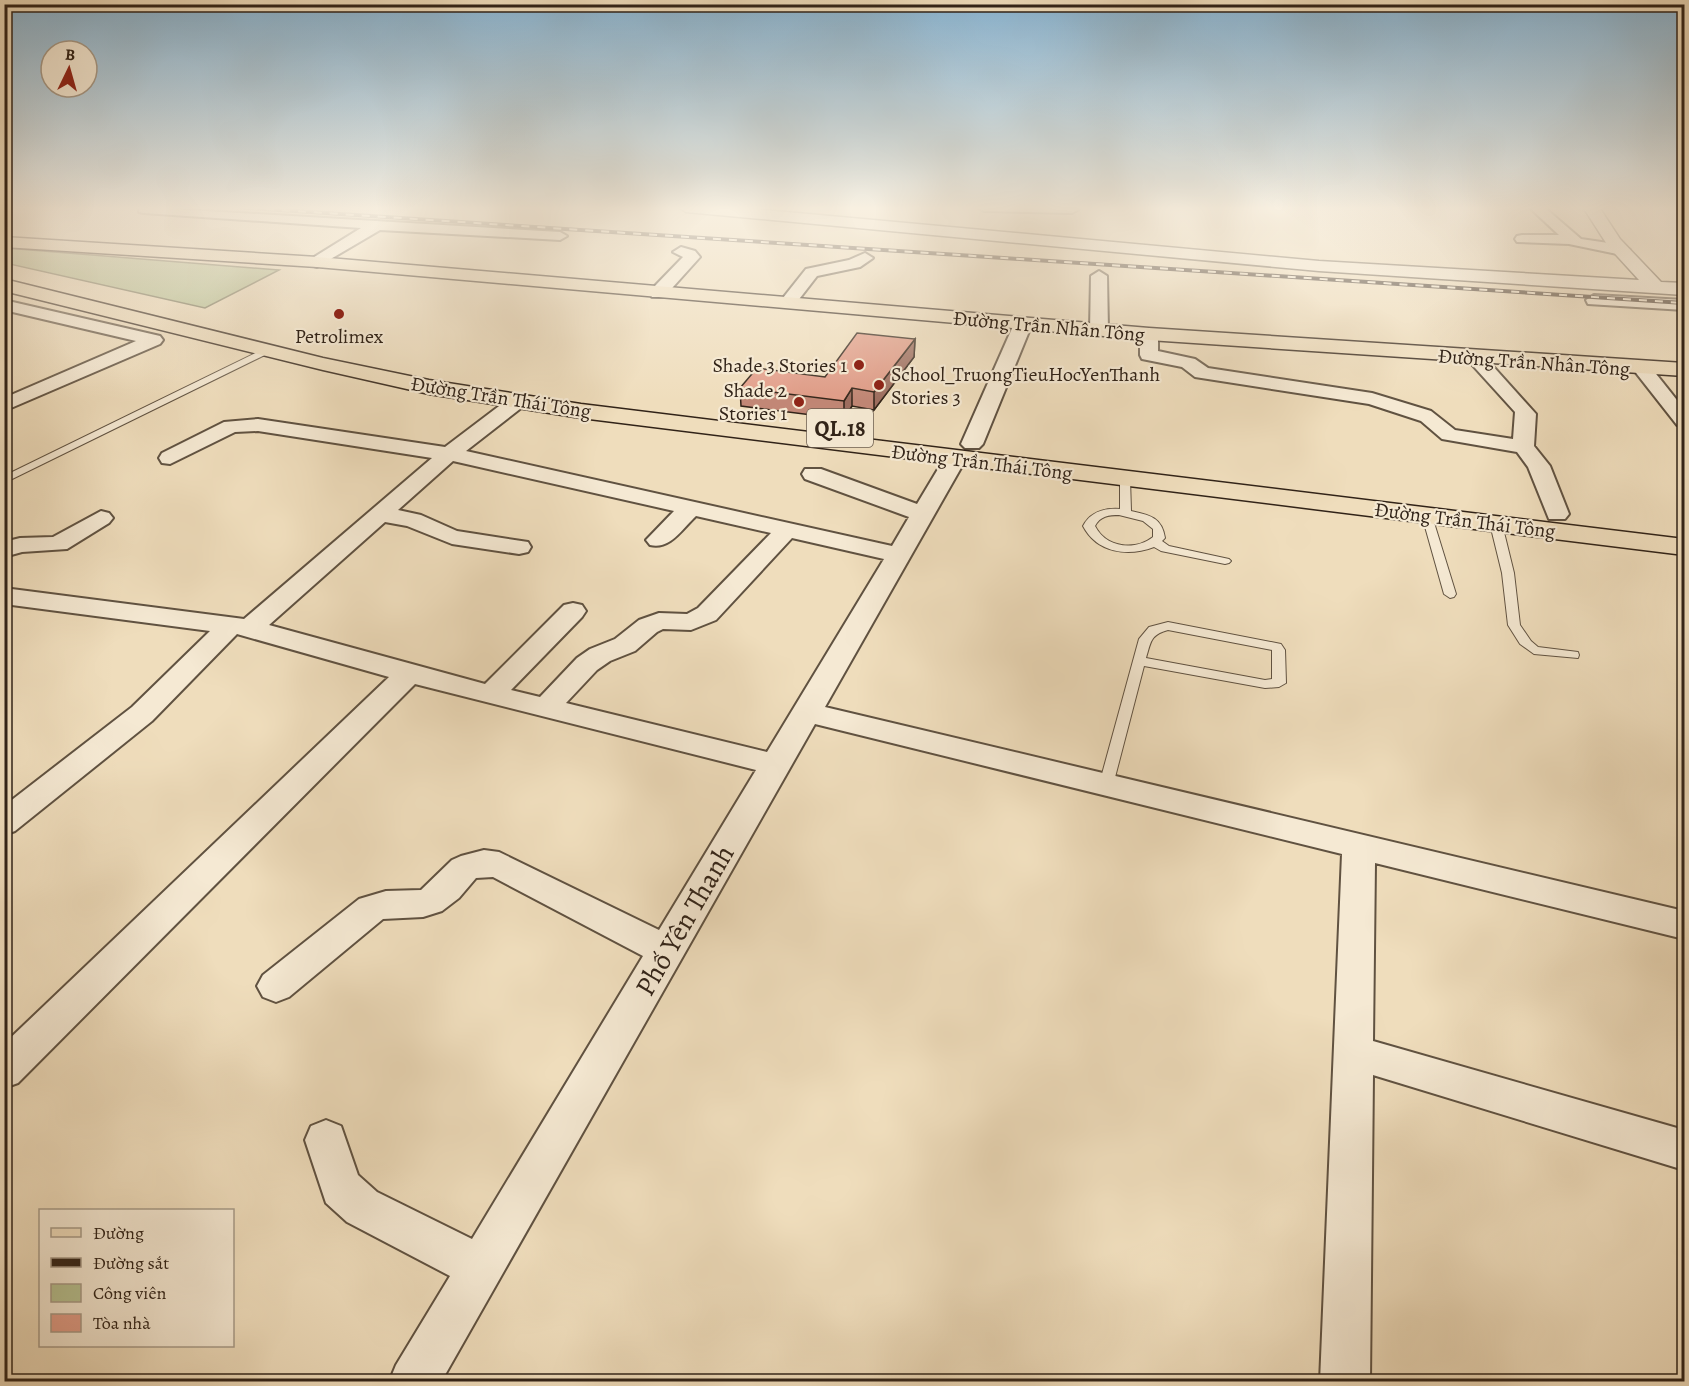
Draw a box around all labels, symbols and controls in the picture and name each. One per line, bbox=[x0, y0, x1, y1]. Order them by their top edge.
north arrow bbox=[39, 39, 99, 99]
text: B bbox=[64, 44, 76, 66]
street label: Đường Trần Nhân Tông bbox=[952, 305, 1146, 348]
marker: Petrolimex bbox=[332, 307, 346, 321]
place label: Petrolimex bbox=[295, 323, 384, 350]
street label: Đường Trần Nhân Tông bbox=[1437, 342, 1631, 383]
place label: Shade 3 Stories 1 bbox=[712, 352, 847, 379]
marker: Shade 3 Stories 1 bbox=[852, 358, 866, 372]
place label: School_TruongTieuHocYenThanh Stories 3 bbox=[891, 361, 1160, 411]
street label: Đường Trần Thái Tông bbox=[409, 370, 593, 425]
place label: Shade 2 Stories 1 bbox=[719, 377, 787, 427]
marker: School_TruongTieuHocYenThanh Stories 3 bbox=[872, 378, 886, 392]
marker: Shade 2 Stories 1 bbox=[792, 395, 806, 409]
road number: QL.18 bbox=[807, 409, 873, 447]
street label: Đường Trần Thái Tông bbox=[890, 438, 1074, 487]
street label: Đường Trần Thái Tông bbox=[1373, 496, 1557, 545]
street label: Phố Yên Thanh bbox=[626, 838, 743, 1003]
legend bbox=[39, 1209, 234, 1347]
text: Đường bbox=[93, 1221, 144, 1245]
text: Đường sắt bbox=[93, 1251, 169, 1275]
text: Công viên bbox=[93, 1281, 166, 1305]
text: Tòa nhà bbox=[93, 1311, 151, 1335]

